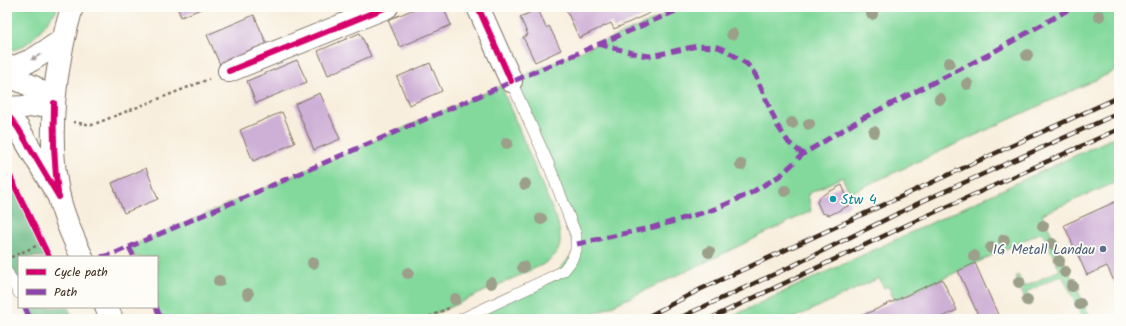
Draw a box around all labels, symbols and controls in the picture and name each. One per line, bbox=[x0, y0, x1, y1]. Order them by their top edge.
one-way arrow bbox=[30, 54, 42, 60]
place label: Stw 4 bbox=[841, 189, 877, 211]
marker: Stw 4 bbox=[828, 194, 838, 204]
place label: IG Metall Landau bbox=[993, 239, 1095, 261]
marker: IG Metall Landau bbox=[1098, 244, 1108, 254]
legend bbox=[18, 256, 158, 308]
text: Cycle path bbox=[54, 263, 108, 282]
text: Path bbox=[54, 283, 77, 302]

